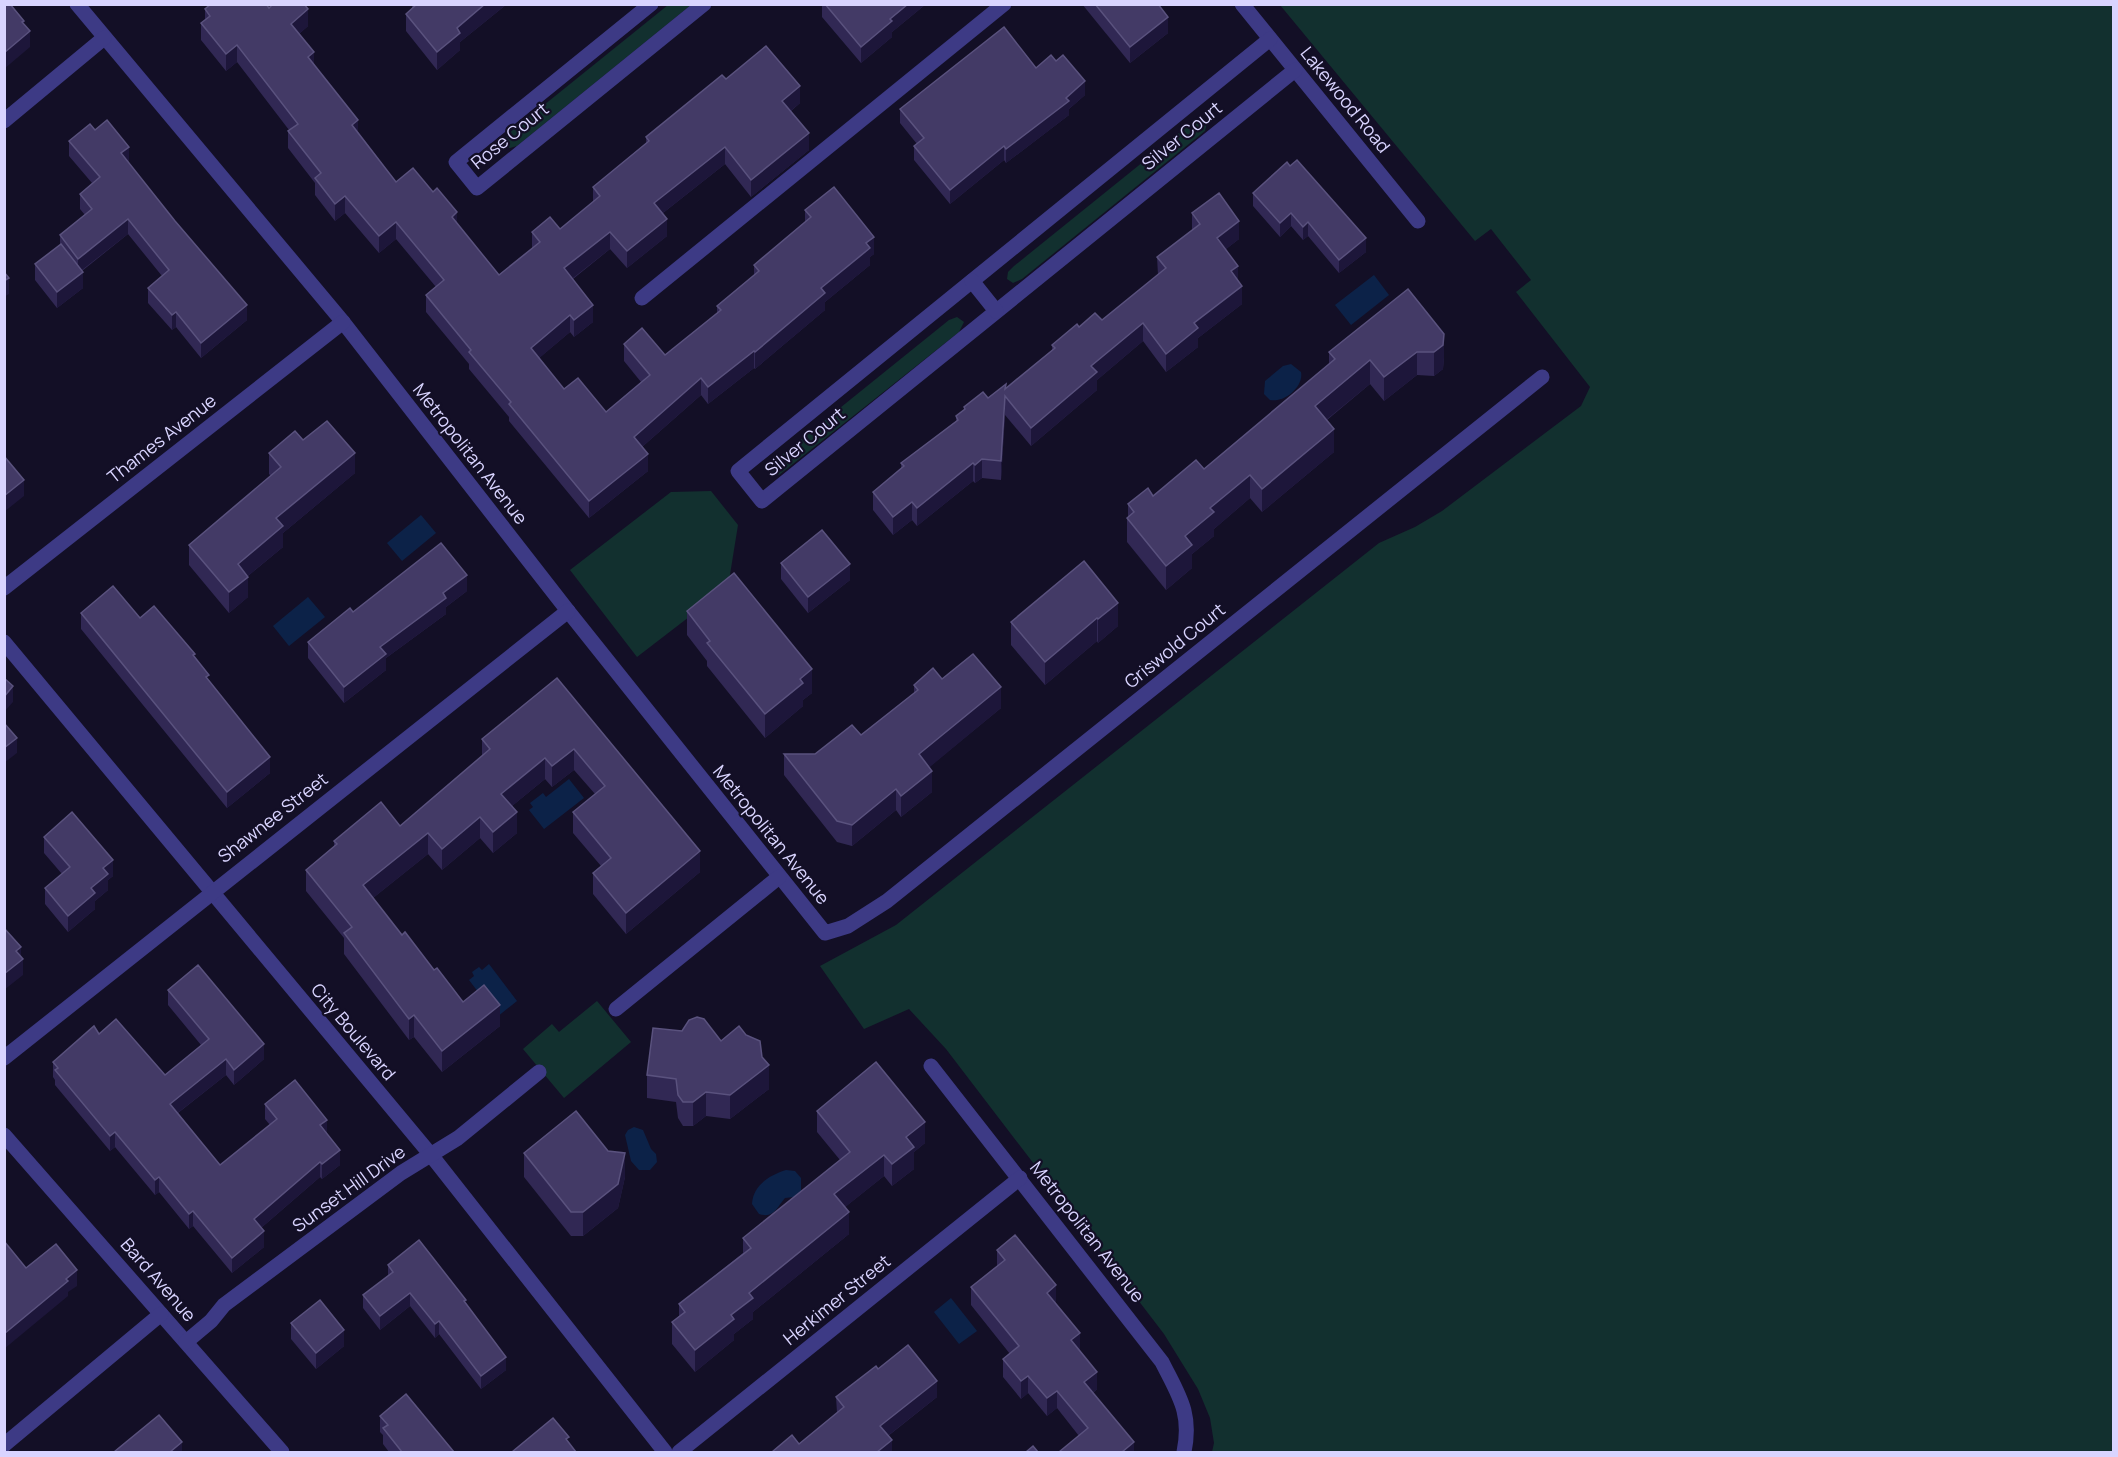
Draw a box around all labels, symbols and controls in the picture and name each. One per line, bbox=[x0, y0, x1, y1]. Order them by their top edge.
street label: Lakewood Road bbox=[1296, 41, 1396, 157]
street label: Silver Court bbox=[1136, 95, 1227, 175]
street label: Rose Court bbox=[466, 97, 553, 174]
street label: Metropolitan Avenue bbox=[408, 378, 533, 529]
street label: Thames Avenue bbox=[102, 388, 221, 488]
street label: Silver Court bbox=[759, 401, 850, 481]
street label: Griswold Court bbox=[1119, 597, 1230, 693]
street label: Metropolitan Avenue bbox=[708, 760, 835, 909]
street label: Shawnee Street bbox=[212, 767, 332, 868]
street label: City Boulevard bbox=[306, 978, 401, 1085]
street label: Sunset Hill Drive bbox=[287, 1139, 410, 1237]
street label: Metropolitan Avenue bbox=[1025, 1156, 1150, 1307]
street label: Bard Avenue bbox=[116, 1233, 202, 1326]
street label: Herkimer Street bbox=[778, 1249, 895, 1350]

